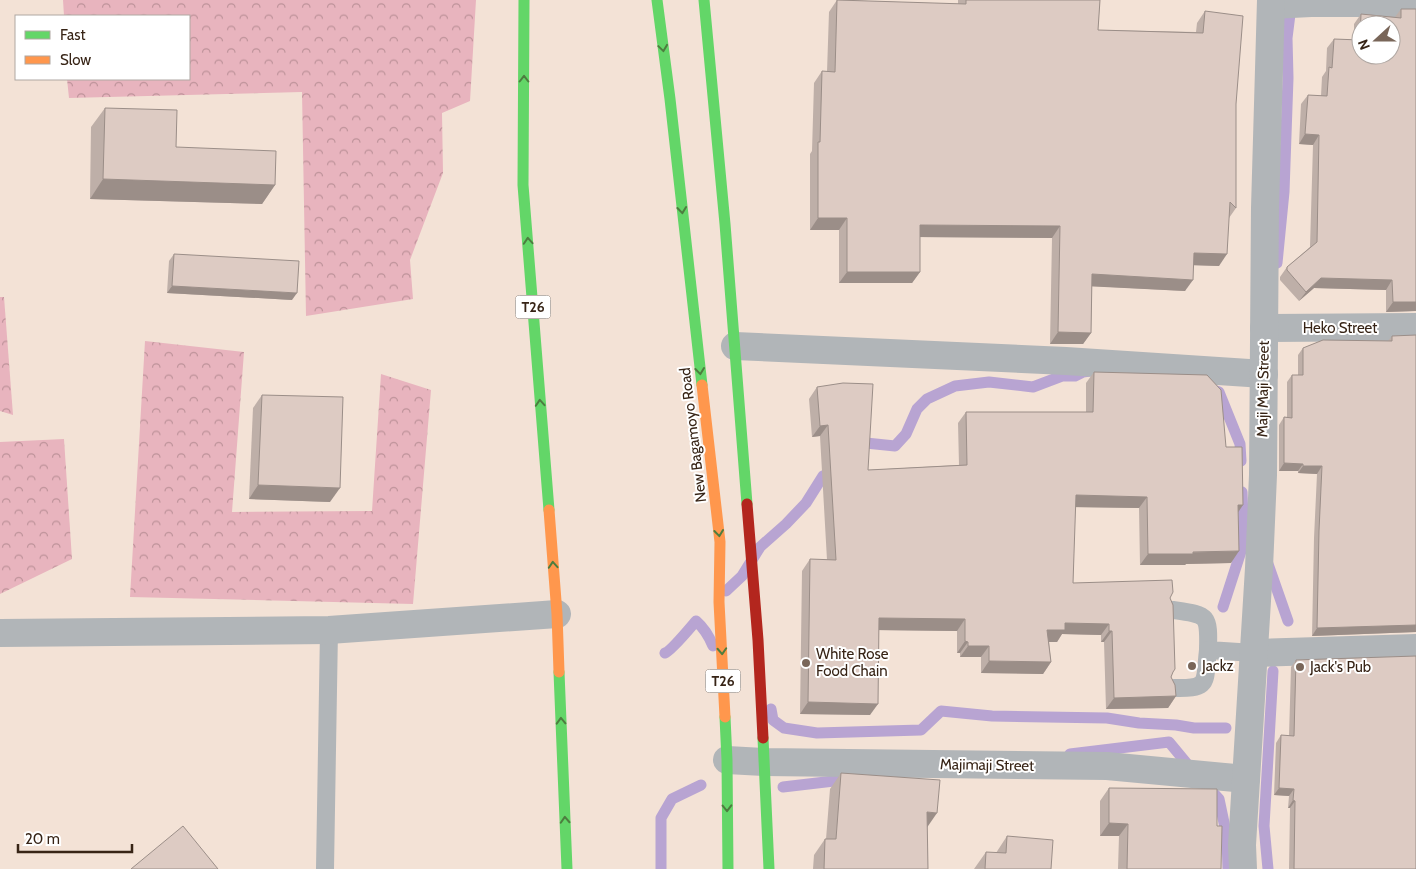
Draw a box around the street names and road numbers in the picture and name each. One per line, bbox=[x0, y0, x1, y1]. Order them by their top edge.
road number: T26 bbox=[516, 296, 550, 318]
street label: Heko Street bbox=[1303, 319, 1377, 337]
street label: Maji Maji Street bbox=[1253, 341, 1273, 437]
street label: New Bagamoyo Road bbox=[676, 366, 710, 504]
road number: T26 bbox=[706, 669, 740, 692]
street label: Majimaji Street bbox=[940, 755, 1034, 775]

